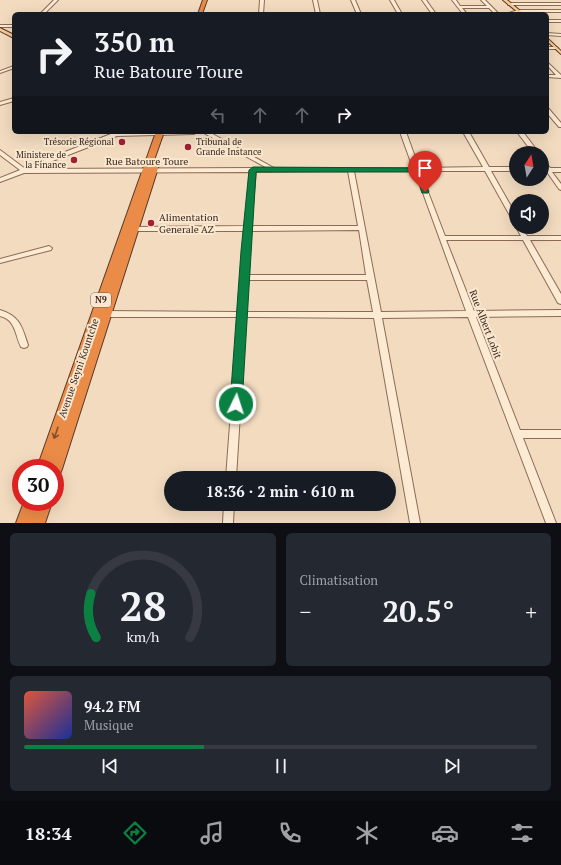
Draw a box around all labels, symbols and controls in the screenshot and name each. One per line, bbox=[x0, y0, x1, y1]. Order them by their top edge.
text: 350 m bbox=[94, 23, 175, 60]
icon: right bbox=[28, 28, 80, 80]
text: Rue Batoure Toure bbox=[94, 59, 243, 83]
icon: left bbox=[207, 104, 229, 126]
icon: ahead bbox=[249, 104, 271, 126]
icon: ahead bbox=[291, 104, 313, 126]
icon: right bbox=[333, 104, 355, 126]
place label: Trésorie Régional bbox=[44, 136, 114, 148]
place label: Tribunal de Grande Instance bbox=[196, 136, 262, 158]
marker: Trésorie Régional bbox=[117, 137, 127, 147]
marker: Tribunal de Grande Instance bbox=[183, 142, 193, 152]
north arrow bbox=[509, 146, 549, 186]
map controls bbox=[509, 146, 549, 234]
place label: Ministere de la Finance bbox=[16, 149, 66, 171]
pin bbox=[408, 151, 442, 192]
marker: Ministere de la Finance bbox=[69, 155, 79, 165]
street label: Rue Batoure Toure bbox=[106, 155, 188, 168]
icon: arrive bbox=[414, 157, 436, 179]
button: sound bbox=[509, 194, 549, 234]
place label: Alimentation Generale AZ bbox=[159, 211, 218, 236]
marker: Alimentation Generale AZ bbox=[146, 218, 156, 228]
street label: Rue Albert Lobit bbox=[466, 288, 505, 361]
road number: N9 bbox=[91, 293, 111, 307]
street label: Avenue Seyni Kountche bbox=[55, 317, 102, 420]
position arrow bbox=[215, 383, 257, 425]
one-way arrow bbox=[51, 427, 59, 439]
speed limit sign: 30 bbox=[12, 459, 64, 511]
text: 18:36 · 2 min · 610 m bbox=[206, 481, 354, 501]
text: Climatisation bbox=[300, 571, 378, 589]
text: 28 bbox=[119, 577, 166, 632]
text: 20.5° bbox=[382, 591, 454, 631]
text: − bbox=[300, 597, 311, 626]
text: + bbox=[525, 597, 537, 626]
text: km/h bbox=[126, 626, 160, 645]
text: 94.2 FM bbox=[84, 696, 141, 716]
text: Musique bbox=[84, 716, 133, 734]
icon: previous bbox=[99, 755, 121, 777]
icon: pause bbox=[270, 755, 292, 777]
icon: next bbox=[441, 755, 463, 777]
icon: directions bbox=[121, 819, 149, 847]
icon: music bbox=[198, 819, 226, 847]
icon: phone bbox=[276, 819, 304, 847]
icon: climate bbox=[353, 819, 381, 847]
icon: car bbox=[431, 819, 459, 847]
icon: filters bbox=[508, 819, 536, 847]
text: 18:34 bbox=[25, 821, 72, 845]

